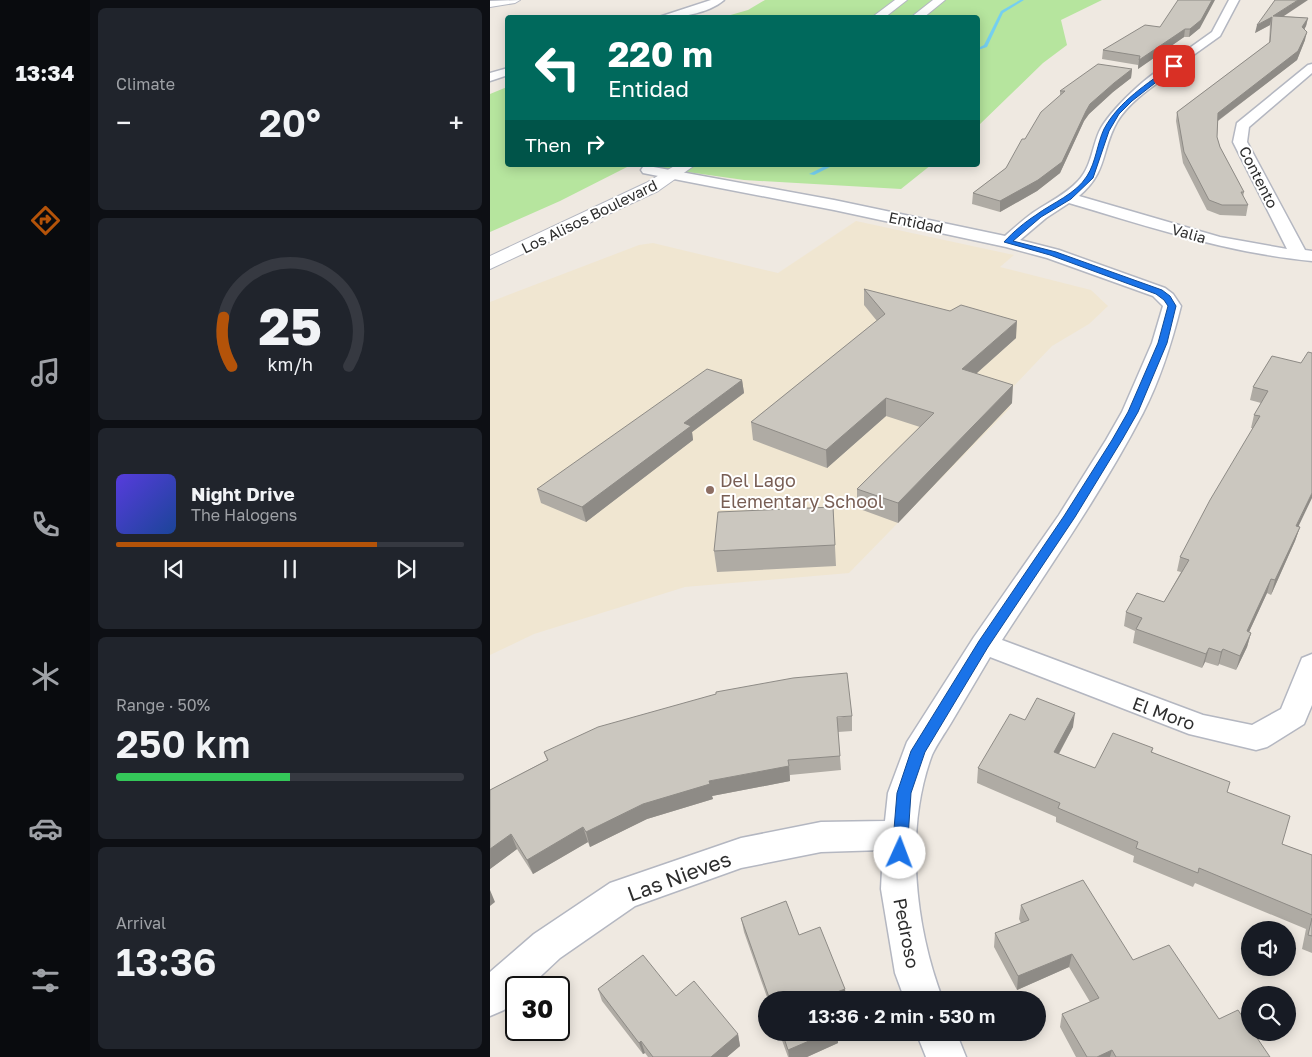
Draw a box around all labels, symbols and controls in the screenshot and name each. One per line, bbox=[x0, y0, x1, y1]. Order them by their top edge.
text: 220 m bbox=[608, 33, 713, 75]
icon: left bbox=[525, 35, 590, 100]
pin bbox=[1153, 45, 1195, 87]
icon: arrive bbox=[1160, 52, 1188, 80]
text: 13:34 bbox=[16, 59, 74, 86]
text: Climate bbox=[116, 74, 175, 94]
text: Entidad bbox=[608, 75, 689, 102]
text: 20° bbox=[259, 100, 321, 145]
text: − bbox=[116, 106, 131, 139]
text: + bbox=[449, 106, 464, 139]
icon: right bbox=[581, 130, 609, 158]
text: Then bbox=[525, 133, 571, 156]
street label: Contento bbox=[1236, 143, 1282, 211]
street label: Los Alisos Boulevard bbox=[518, 175, 660, 257]
icon: directions bbox=[28, 203, 63, 238]
street label: Entidad bbox=[887, 207, 945, 237]
street label: Valia bbox=[1170, 220, 1208, 246]
text: 25 bbox=[258, 294, 322, 356]
text: km/h bbox=[267, 353, 313, 375]
icon: music bbox=[28, 355, 63, 390]
place label: Del Lago Elementary School bbox=[720, 469, 884, 512]
text: Night Drive bbox=[191, 482, 295, 505]
marker: Del Lago Elementary School bbox=[704, 484, 716, 496]
text: The Halogens bbox=[191, 505, 297, 525]
icon: phone bbox=[28, 507, 63, 542]
icon: previous bbox=[160, 555, 188, 583]
icon: pause bbox=[276, 555, 304, 583]
icon: next bbox=[392, 555, 420, 583]
icon: climate bbox=[28, 659, 63, 694]
street label: El Moro bbox=[1130, 692, 1198, 734]
text: Range · 50% bbox=[116, 695, 210, 715]
text: 250 km bbox=[116, 721, 250, 766]
icon: car bbox=[28, 811, 63, 846]
position arrow bbox=[873, 826, 925, 878]
street label: Las Nieves bbox=[624, 845, 734, 907]
street label: Pedroso bbox=[889, 896, 925, 970]
text: Arrival bbox=[116, 913, 166, 933]
map controls bbox=[1241, 921, 1296, 1041]
button: sound bbox=[1241, 921, 1296, 976]
text: 13:36 bbox=[116, 939, 217, 984]
icon: filters bbox=[28, 963, 63, 998]
speed limit sign: 30 bbox=[505, 976, 570, 1041]
button: search bbox=[1241, 986, 1296, 1041]
text: 13:36 · 2 min · 530 m bbox=[809, 1004, 995, 1027]

